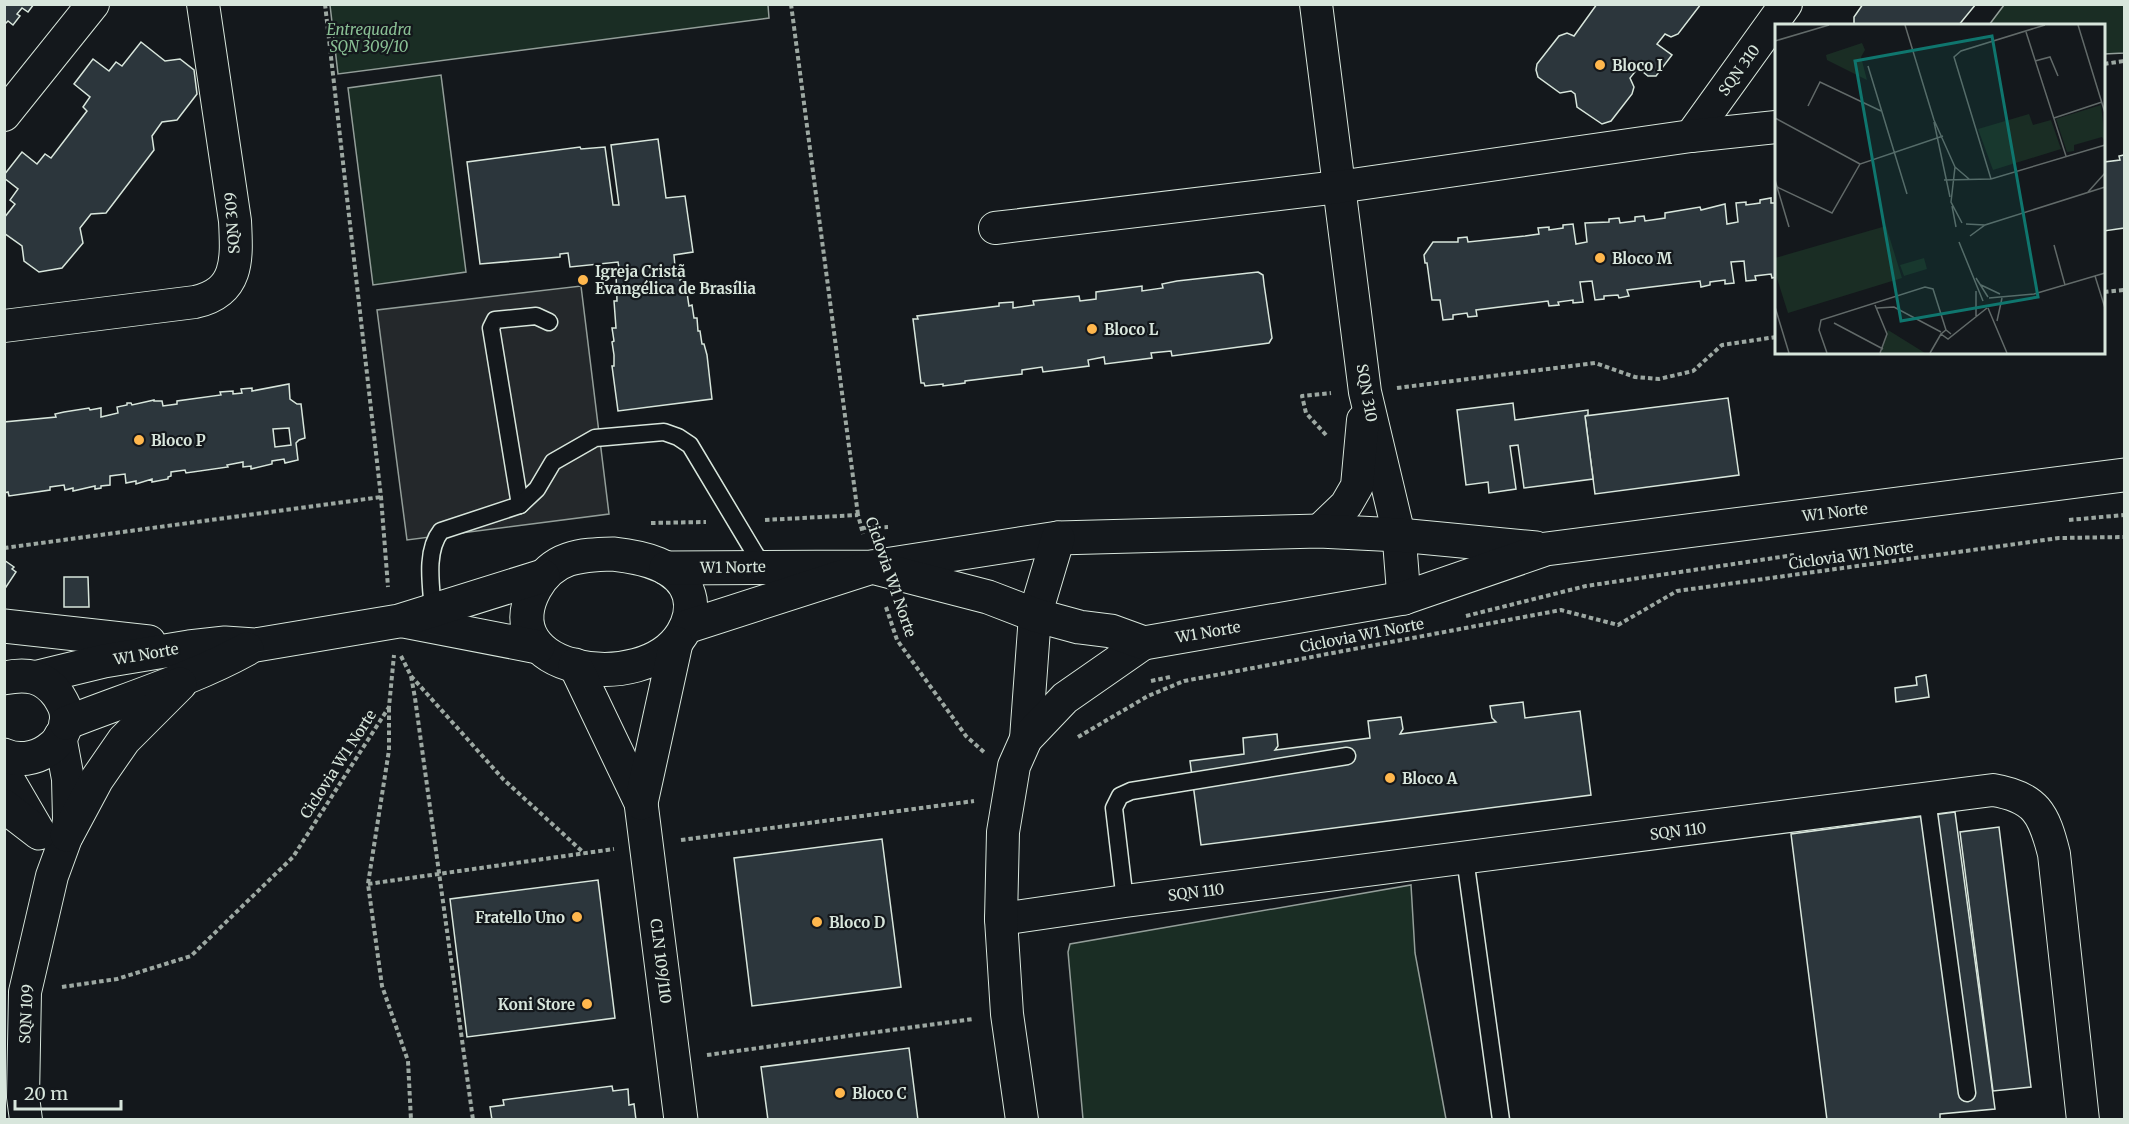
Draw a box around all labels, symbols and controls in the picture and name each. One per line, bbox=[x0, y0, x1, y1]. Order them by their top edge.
park label: Entrequadra SQN 309/10 bbox=[326, 20, 412, 56]
inset map bbox=[1775, 24, 2105, 354]
street label: SQN 310 bbox=[1714, 41, 1764, 99]
place label: Bloco I bbox=[1612, 56, 1663, 75]
marker: Bloco I bbox=[1593, 58, 1607, 72]
street label: SQN 309 bbox=[220, 191, 244, 255]
place label: Bloco M bbox=[1612, 249, 1673, 268]
marker: Bloco M bbox=[1593, 251, 1607, 265]
place label: Igreja Cristã Evangélica de Brasília bbox=[595, 262, 756, 298]
marker: Igreja Cristã Evangélica de Brasília bbox=[576, 273, 590, 287]
place label: Bloco L bbox=[1104, 320, 1159, 339]
marker: Bloco L bbox=[1085, 322, 1099, 336]
street label: SQN 310 bbox=[1353, 363, 1381, 423]
place label: Bloco P bbox=[151, 431, 206, 450]
marker: Bloco P bbox=[132, 433, 146, 447]
street label: W1 Norte bbox=[1800, 499, 1869, 526]
street label: Ciclovia W1 Norte bbox=[862, 514, 921, 640]
street label: Ciclovia W1 Norte bbox=[1787, 537, 1915, 573]
street label: W1 Norte bbox=[699, 557, 766, 577]
street label: Ciclovia W1 Norte bbox=[1298, 614, 1426, 656]
street label: W1 Norte bbox=[1173, 617, 1242, 647]
street label: W1 Norte bbox=[111, 639, 180, 669]
street label: Ciclovia W1 Norte bbox=[296, 706, 380, 822]
place label: Bloco A bbox=[1402, 769, 1458, 788]
marker: Bloco A bbox=[1383, 771, 1397, 785]
street label: SQN 110 bbox=[1649, 818, 1707, 844]
street label: SQN 110 bbox=[1167, 879, 1225, 905]
place label: Fratello Uno bbox=[475, 908, 565, 927]
marker: Fratello Uno bbox=[570, 910, 584, 924]
place label: Bloco D bbox=[829, 913, 885, 932]
marker: Bloco D bbox=[810, 915, 824, 929]
street label: CLN 109/110 bbox=[646, 917, 676, 1005]
street label: SQN 109 bbox=[15, 984, 37, 1044]
place label: Koni Store bbox=[498, 995, 575, 1014]
marker: Koni Store bbox=[580, 997, 594, 1011]
scale bar bbox=[15, 1073, 122, 1111]
text: 20 m bbox=[24, 1082, 68, 1105]
place label: Bloco C bbox=[852, 1084, 907, 1103]
marker: Bloco C bbox=[833, 1086, 847, 1100]

